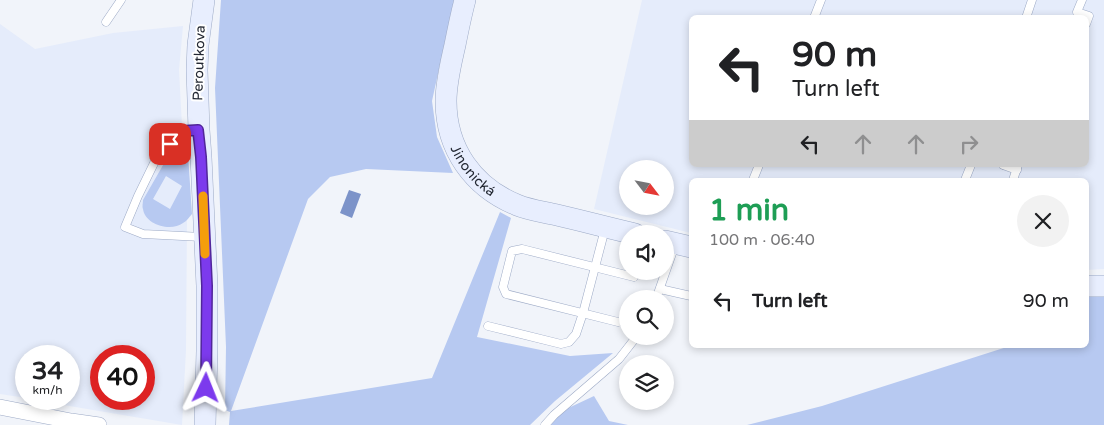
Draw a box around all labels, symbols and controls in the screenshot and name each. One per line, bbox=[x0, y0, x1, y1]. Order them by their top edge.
street label: Peroutkova bbox=[189, 25, 209, 101]
text: 90 m bbox=[792, 34, 877, 76]
icon: left bbox=[709, 35, 774, 100]
text: Turn left bbox=[792, 76, 880, 102]
pin bbox=[149, 123, 191, 165]
icon: arrive bbox=[156, 130, 184, 158]
icon: left bbox=[796, 130, 824, 158]
icon: ahead bbox=[849, 130, 877, 158]
icon: ahead bbox=[902, 130, 930, 158]
icon: right bbox=[955, 130, 983, 158]
street label: Jinonická bbox=[447, 142, 499, 200]
north arrow bbox=[619, 160, 674, 215]
map controls bbox=[619, 160, 674, 410]
text: 1 min bbox=[709, 192, 789, 229]
button: close bbox=[1017, 195, 1069, 247]
button: sound bbox=[619, 225, 674, 280]
text: 100 m · 06:40 bbox=[709, 230, 815, 250]
icon: left bbox=[709, 287, 737, 315]
button: search bbox=[619, 290, 674, 345]
text: Turn left bbox=[752, 290, 828, 312]
text: 90 m bbox=[1023, 290, 1069, 312]
speed limit sign: 40 bbox=[90, 345, 155, 410]
button: layers bbox=[619, 355, 674, 410]
text: 34 bbox=[32, 356, 63, 386]
position arrow bbox=[179, 361, 231, 413]
text: km/h bbox=[32, 383, 63, 397]

